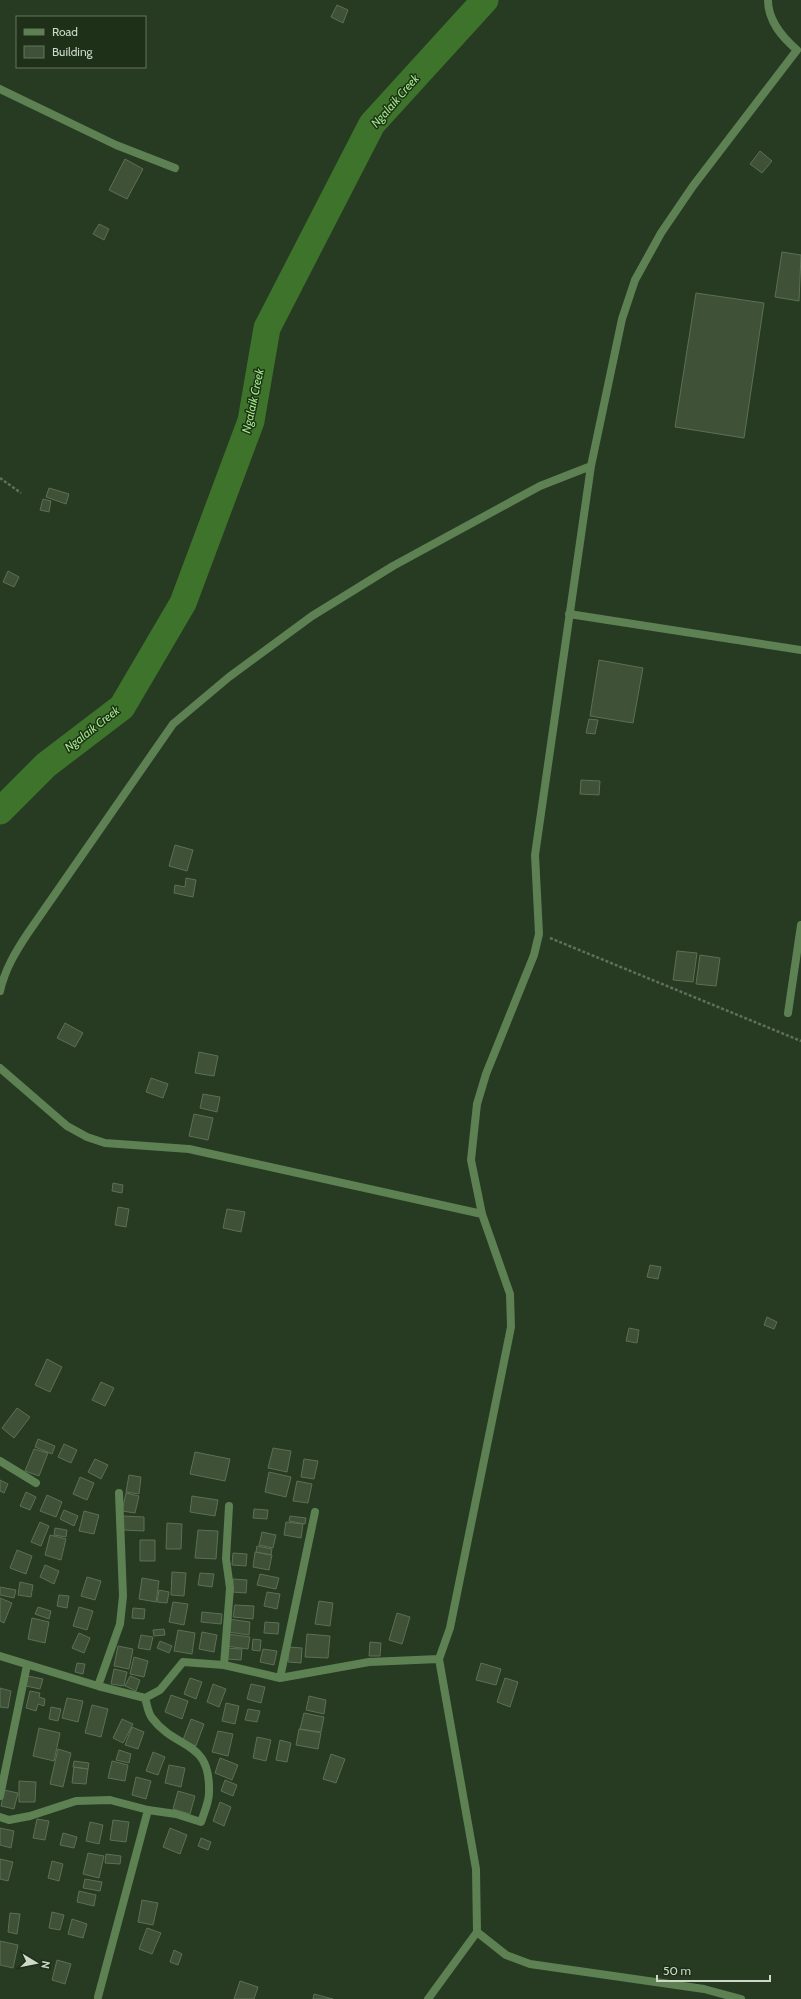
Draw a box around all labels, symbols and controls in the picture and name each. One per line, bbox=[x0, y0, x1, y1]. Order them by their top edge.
legend bbox=[16, 16, 146, 68]
text: Road bbox=[52, 24, 78, 39]
text: Building bbox=[52, 44, 94, 59]
water label: Ngalaik Creek bbox=[367, 70, 422, 130]
water label: Ngalaik Creek bbox=[238, 366, 267, 435]
water label: Ngalaik Creek bbox=[61, 702, 123, 755]
north arrow bbox=[16, 1943, 56, 1983]
scale bar bbox=[657, 1957, 770, 1983]
text: N bbox=[38, 1960, 53, 1970]
text: 50 m bbox=[663, 1963, 691, 1978]

